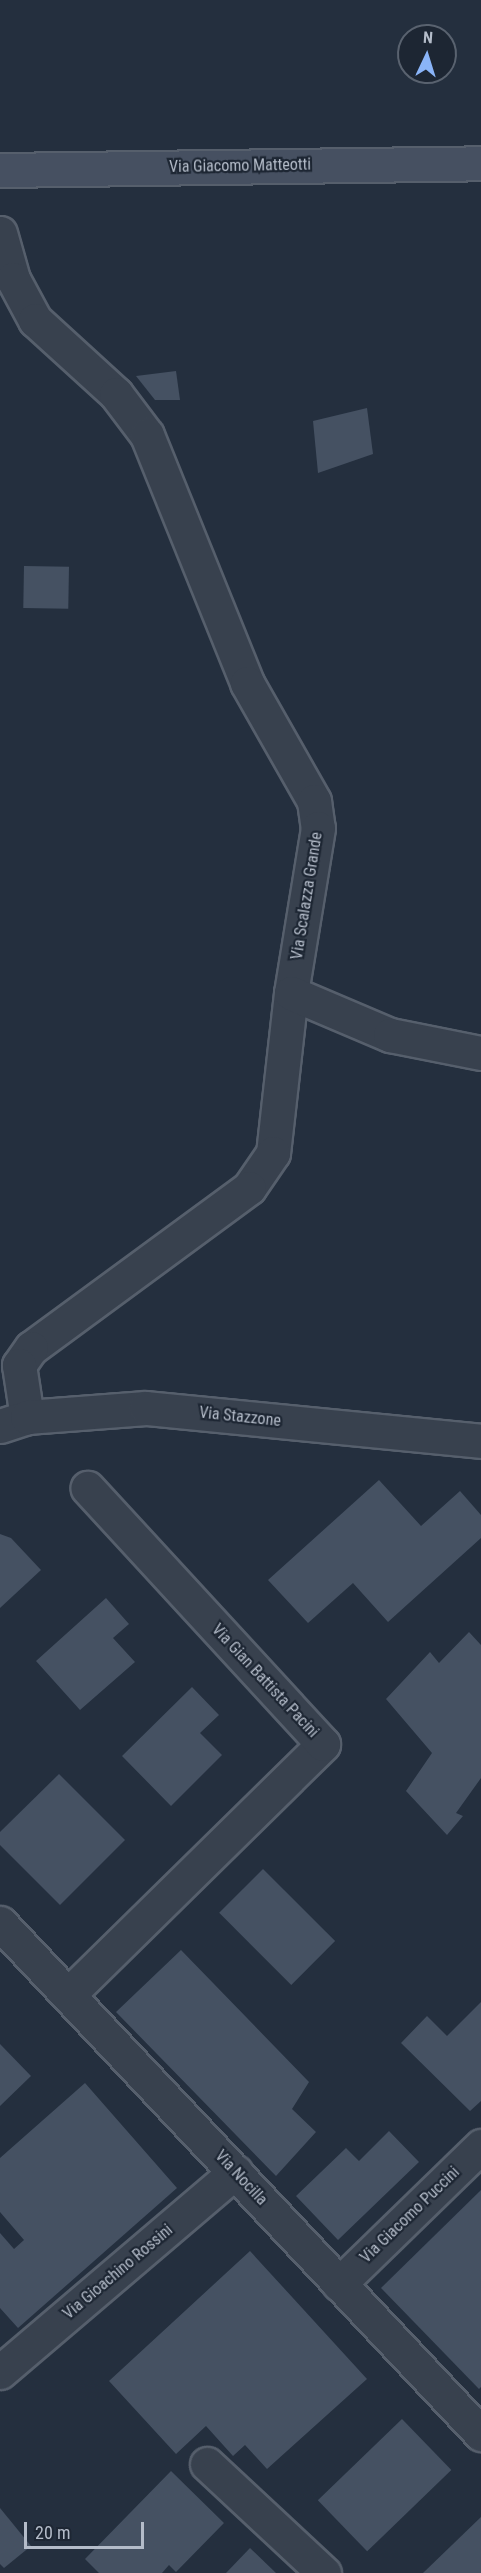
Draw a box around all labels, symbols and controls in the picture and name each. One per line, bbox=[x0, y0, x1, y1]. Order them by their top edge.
north arrow bbox=[397, 24, 457, 84]
text: N bbox=[423, 28, 434, 47]
street label: Via Giacomo Matteotti bbox=[169, 155, 311, 177]
street label: Via Scalazza Grande bbox=[287, 831, 327, 961]
street label: Via Stazzone bbox=[198, 1403, 282, 1431]
street label: Via Gian Battista Pacini bbox=[208, 1620, 322, 1742]
street label: Via Nocilla bbox=[211, 2147, 271, 2209]
street label: Via Giacomo Puccini bbox=[356, 2163, 464, 2267]
street label: Via Gioachino Rossini bbox=[59, 2221, 177, 2323]
scale bar bbox=[27, 2510, 147, 2548]
text: 20 m bbox=[35, 2522, 70, 2543]

